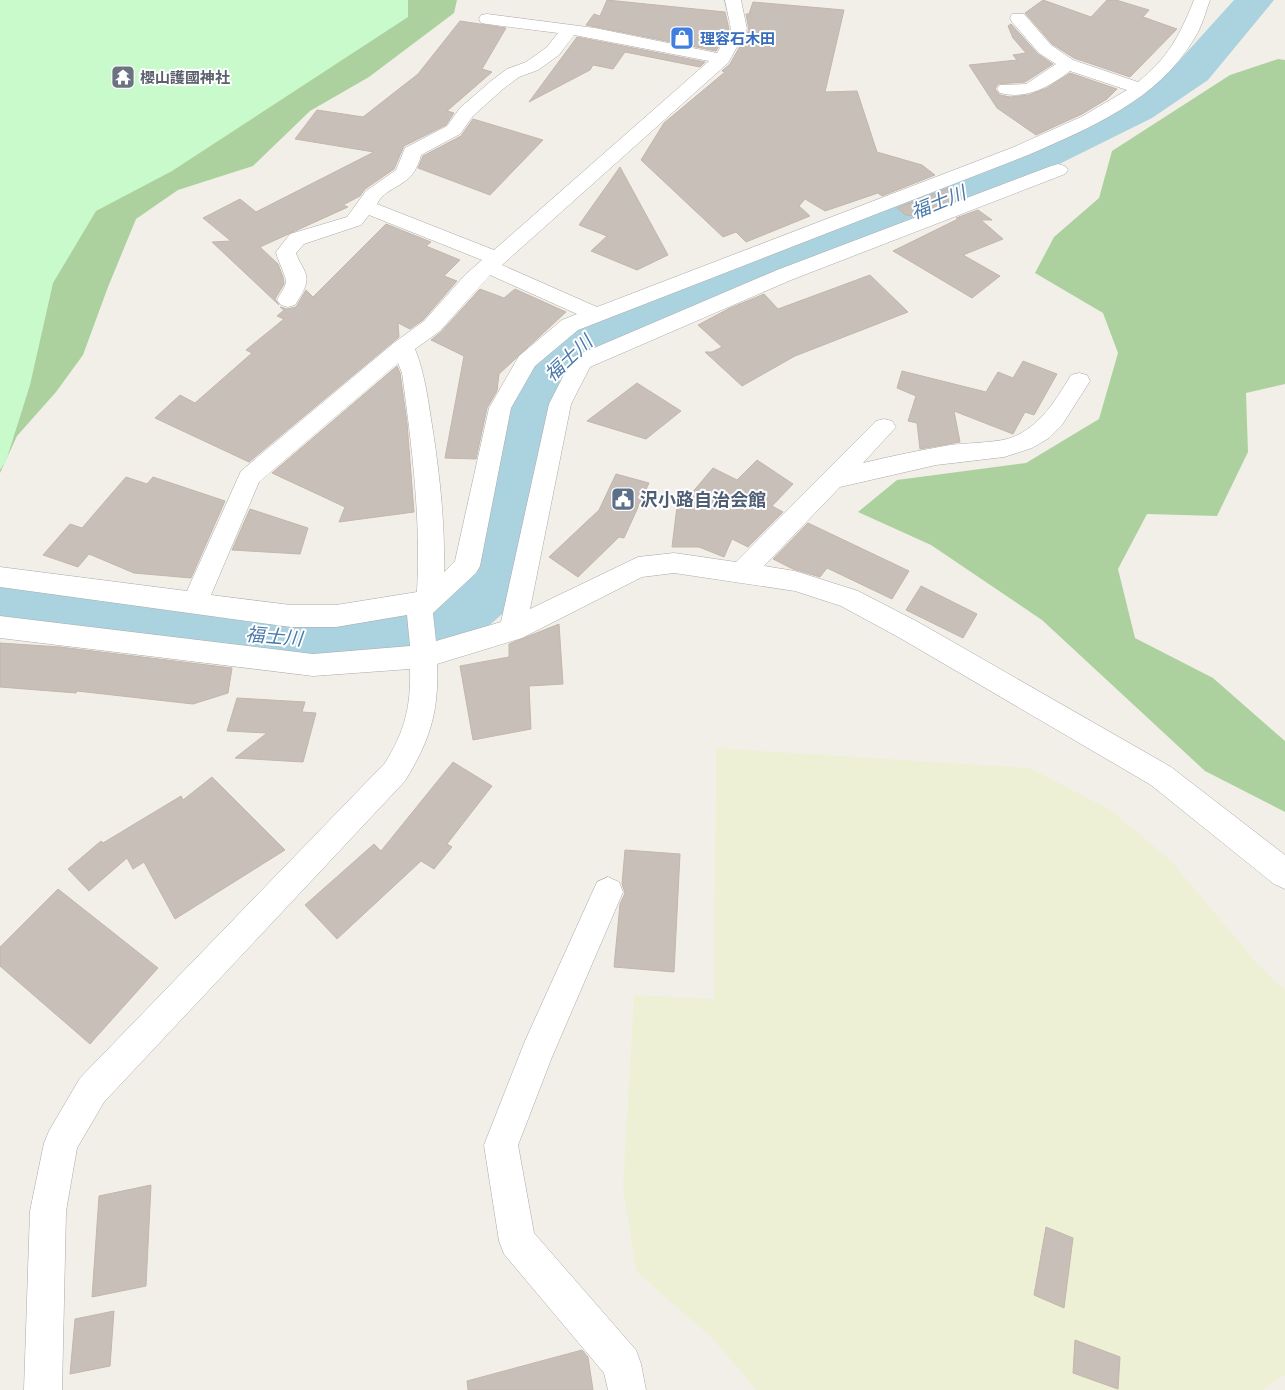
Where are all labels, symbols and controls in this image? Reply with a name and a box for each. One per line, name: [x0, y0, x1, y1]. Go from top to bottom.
shop icon: 理容石木田: [669, 25, 695, 51]
place label: 理容石木田: [700, 28, 775, 49]
temple icon: 櫻山護國神社: [110, 64, 136, 90]
place label: 櫻山護國神社: [140, 67, 230, 88]
water label: 福士川: [907, 179, 971, 225]
water label: 福士川: [538, 328, 599, 387]
public building icon: 沢小路自治会館: [610, 486, 636, 512]
place label: 沢小路自治会館: [640, 487, 766, 511]
water label: 福士川: [244, 621, 306, 652]

